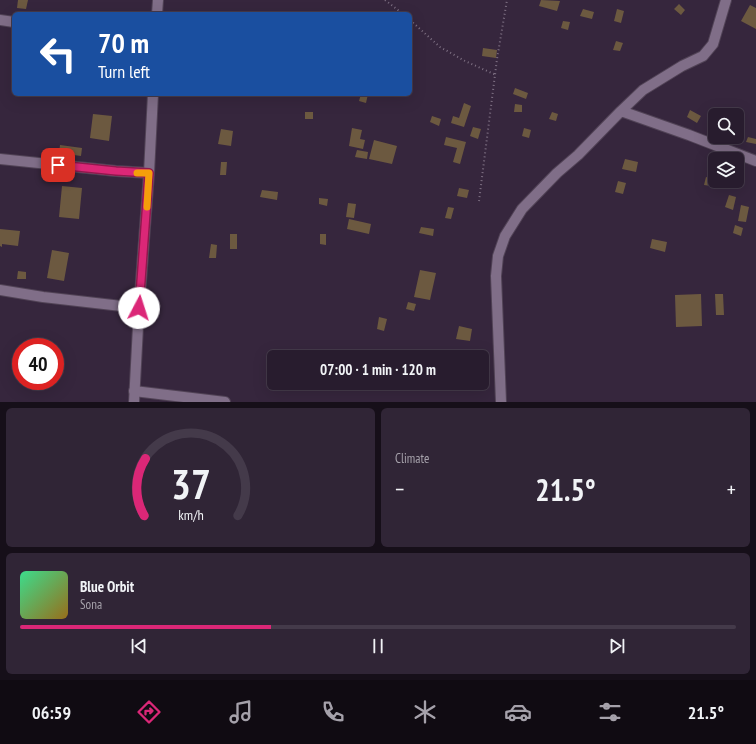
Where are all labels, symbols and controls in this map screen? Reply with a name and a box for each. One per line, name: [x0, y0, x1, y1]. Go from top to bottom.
text: 70 m: [98, 24, 149, 61]
icon: left: [32, 28, 84, 80]
text: Turn left: [98, 60, 150, 83]
map controls: [708, 108, 744, 188]
button: search: [708, 108, 744, 144]
pin: [41, 148, 75, 182]
button: layers: [708, 152, 744, 188]
icon: arrive: [47, 154, 69, 176]
position arrow: [118, 287, 160, 329]
speed limit sign: 40: [12, 338, 64, 390]
text: 07:00 · 1 min · 120 m: [320, 360, 436, 379]
text: Climate: [395, 450, 429, 467]
text: 37: [171, 456, 210, 509]
text: 21.5°: [535, 470, 596, 509]
text: −: [395, 475, 404, 503]
text: +: [727, 475, 736, 503]
text: km/h: [178, 504, 203, 523]
text: Blue Orbit: [80, 577, 134, 596]
text: Sona: [80, 596, 102, 613]
icon: previous: [128, 635, 150, 657]
icon: pause: [367, 635, 389, 657]
icon: next: [606, 635, 628, 657]
icon: directions: [135, 698, 163, 726]
icon: music: [227, 698, 255, 726]
icon: phone: [319, 698, 347, 726]
icon: climate: [411, 698, 439, 726]
icon: car: [504, 698, 532, 726]
icon: filters: [596, 698, 624, 726]
text: 06:59: [32, 701, 71, 724]
text: 21.5°: [688, 701, 724, 724]

